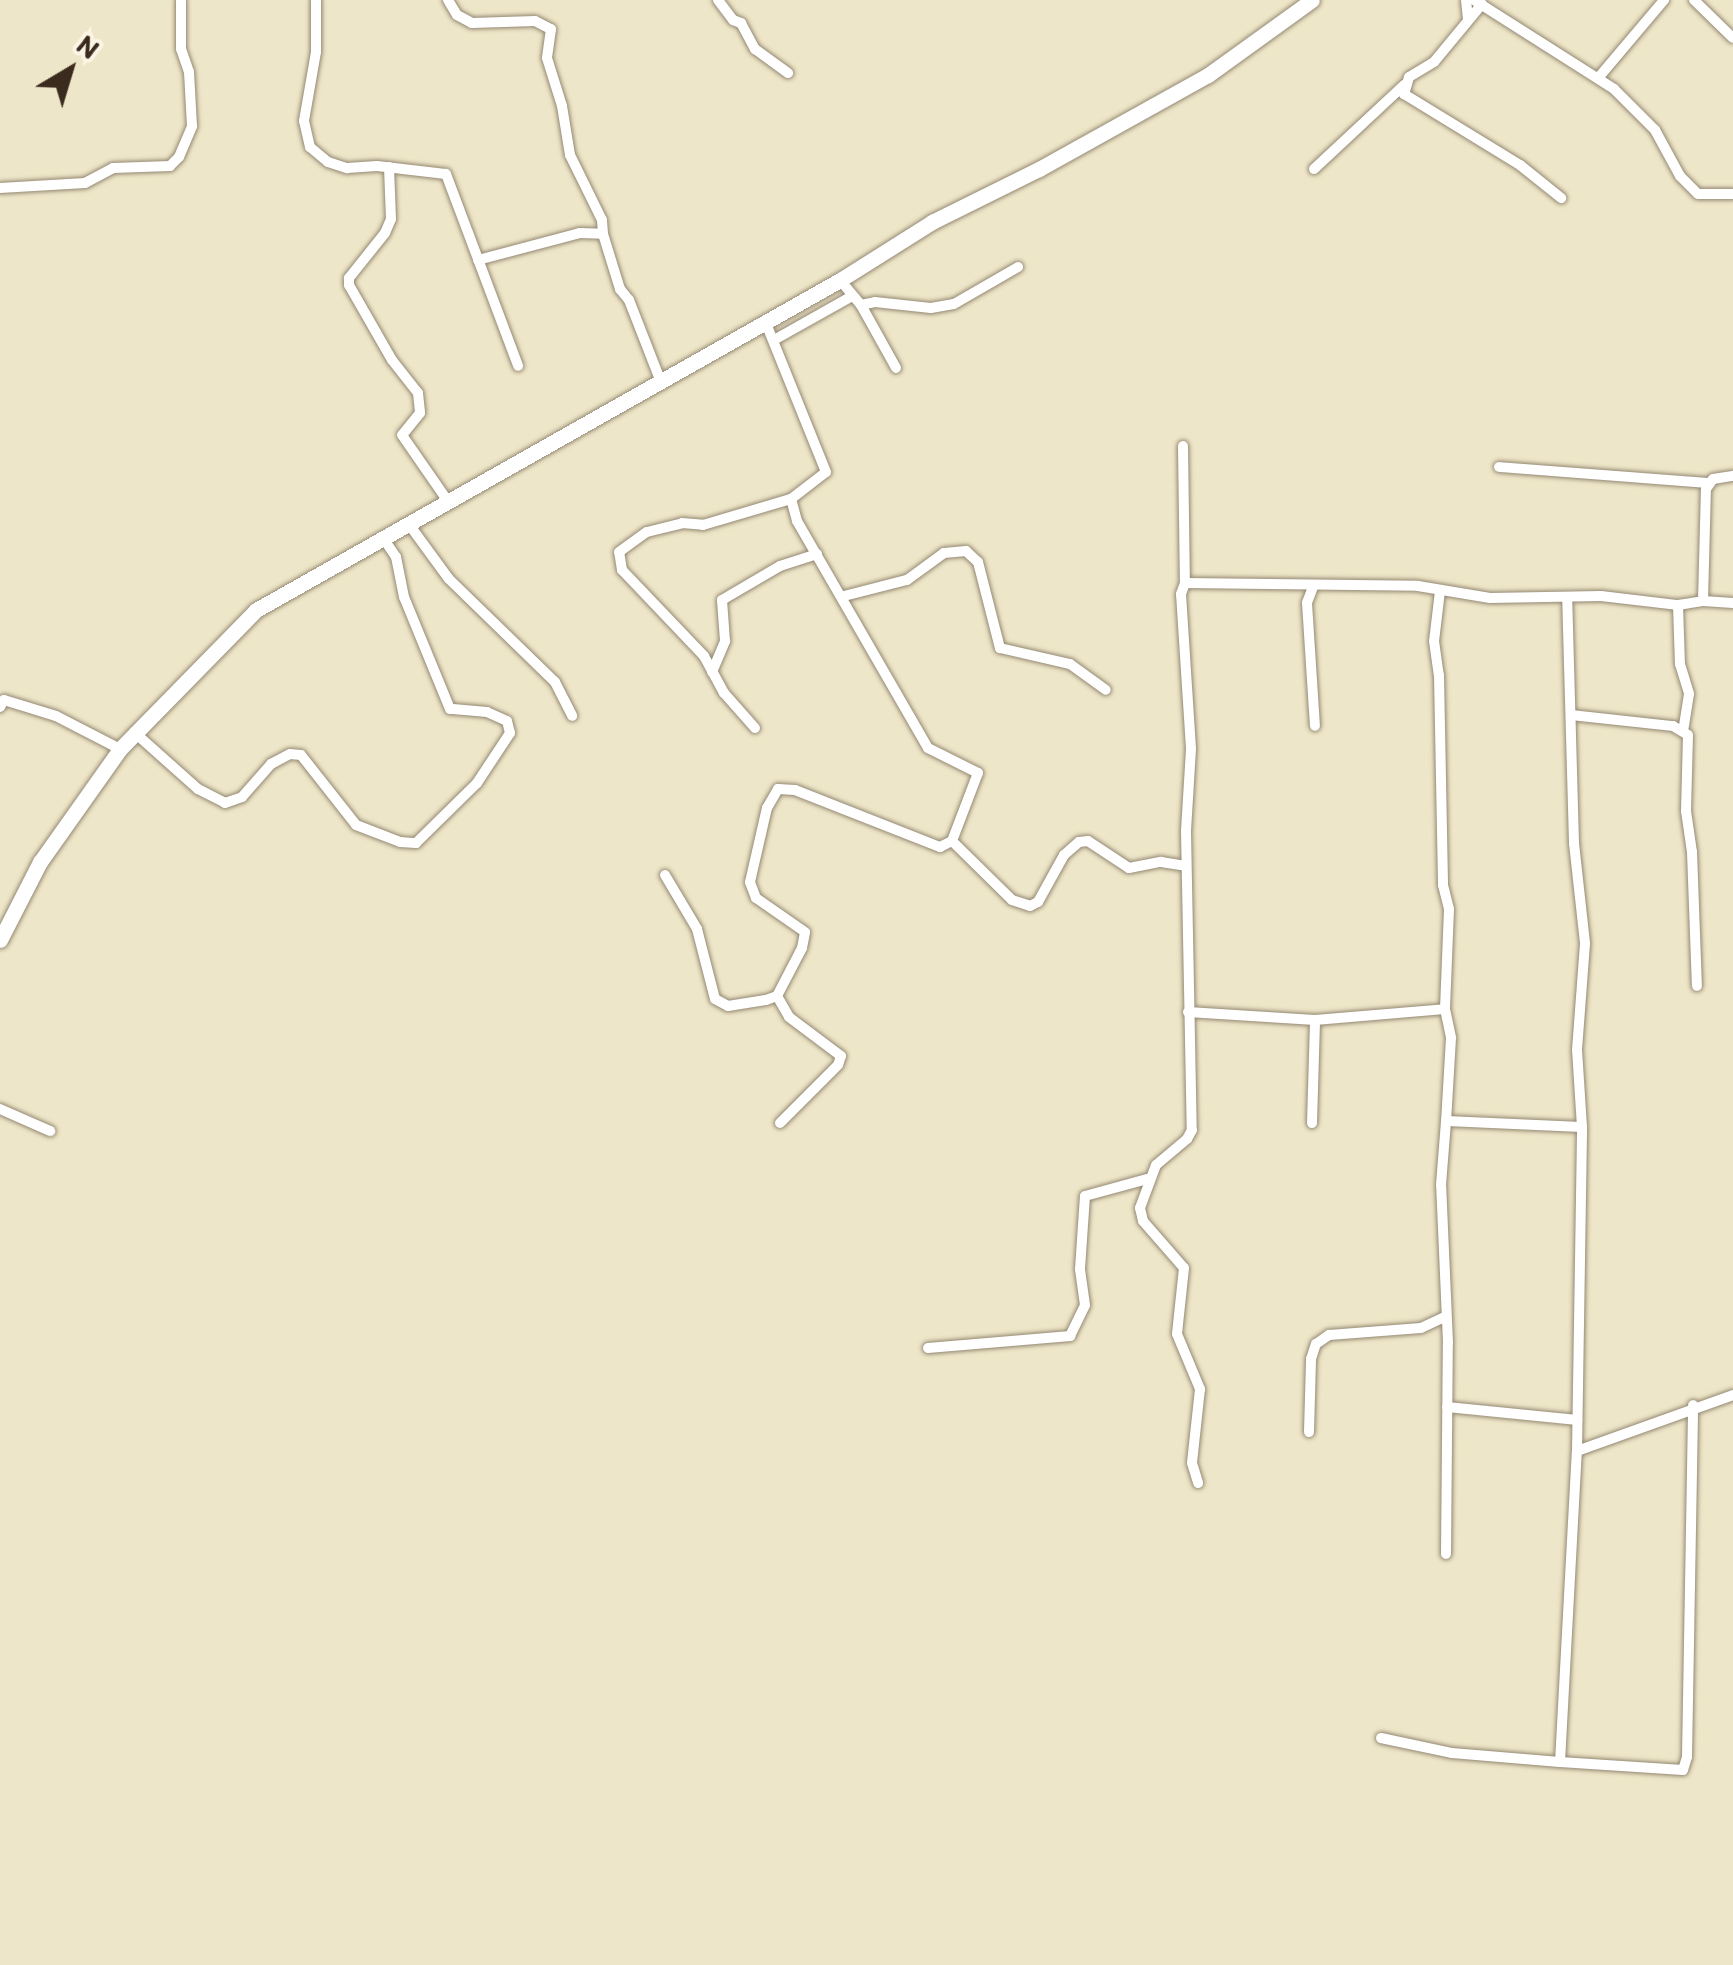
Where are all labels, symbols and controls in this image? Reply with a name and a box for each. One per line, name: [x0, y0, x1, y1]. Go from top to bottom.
north arrow: [20, 20, 120, 120]
text: N: [71, 27, 106, 66]

